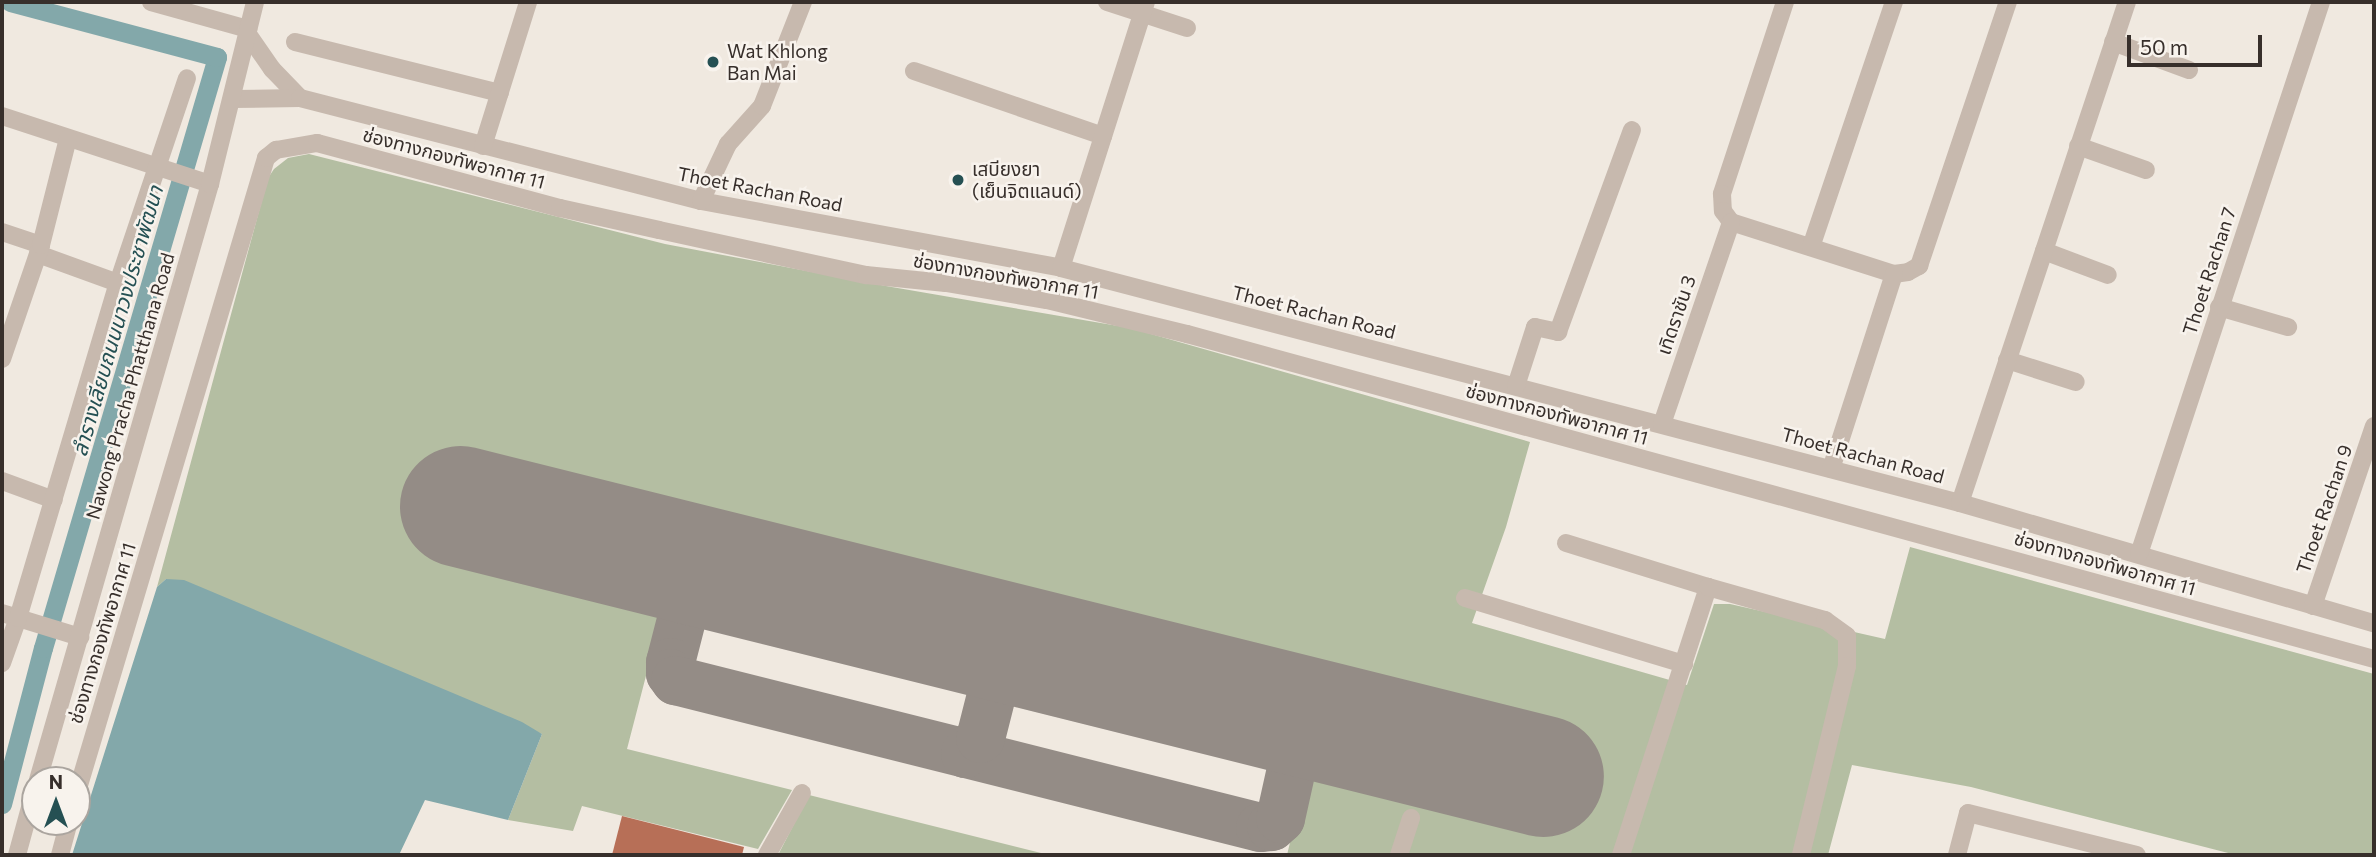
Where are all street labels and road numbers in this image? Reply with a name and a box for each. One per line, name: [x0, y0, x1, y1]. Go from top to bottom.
street label: ช่องทางกองทัพอากาศ 11: [360, 123, 548, 193]
street label: Thoet Rachan Road: [676, 162, 844, 216]
street label: Thoet Rachan 7: [2178, 204, 2240, 338]
street label: ช่องทางกองทัพอากาศ 11: [912, 248, 1100, 304]
street label: Nawong Pracha Phatthana Road: [81, 250, 179, 522]
street label: เทิดราชัน 3: [1652, 272, 1700, 358]
street label: Thoet Rachan Road: [1230, 281, 1398, 343]
street label: ช่องทางกองทัพอากาศ 11: [1463, 379, 1651, 449]
street label: Thoet Rachan Road: [1779, 422, 1947, 488]
street label: Thoet Rachan 9: [2291, 442, 2357, 576]
street label: ช่องทางกองทัพอากาศ 11: [2012, 526, 2198, 600]
street label: ช่องทางกองทัพอากาศ 11: [64, 540, 140, 726]

